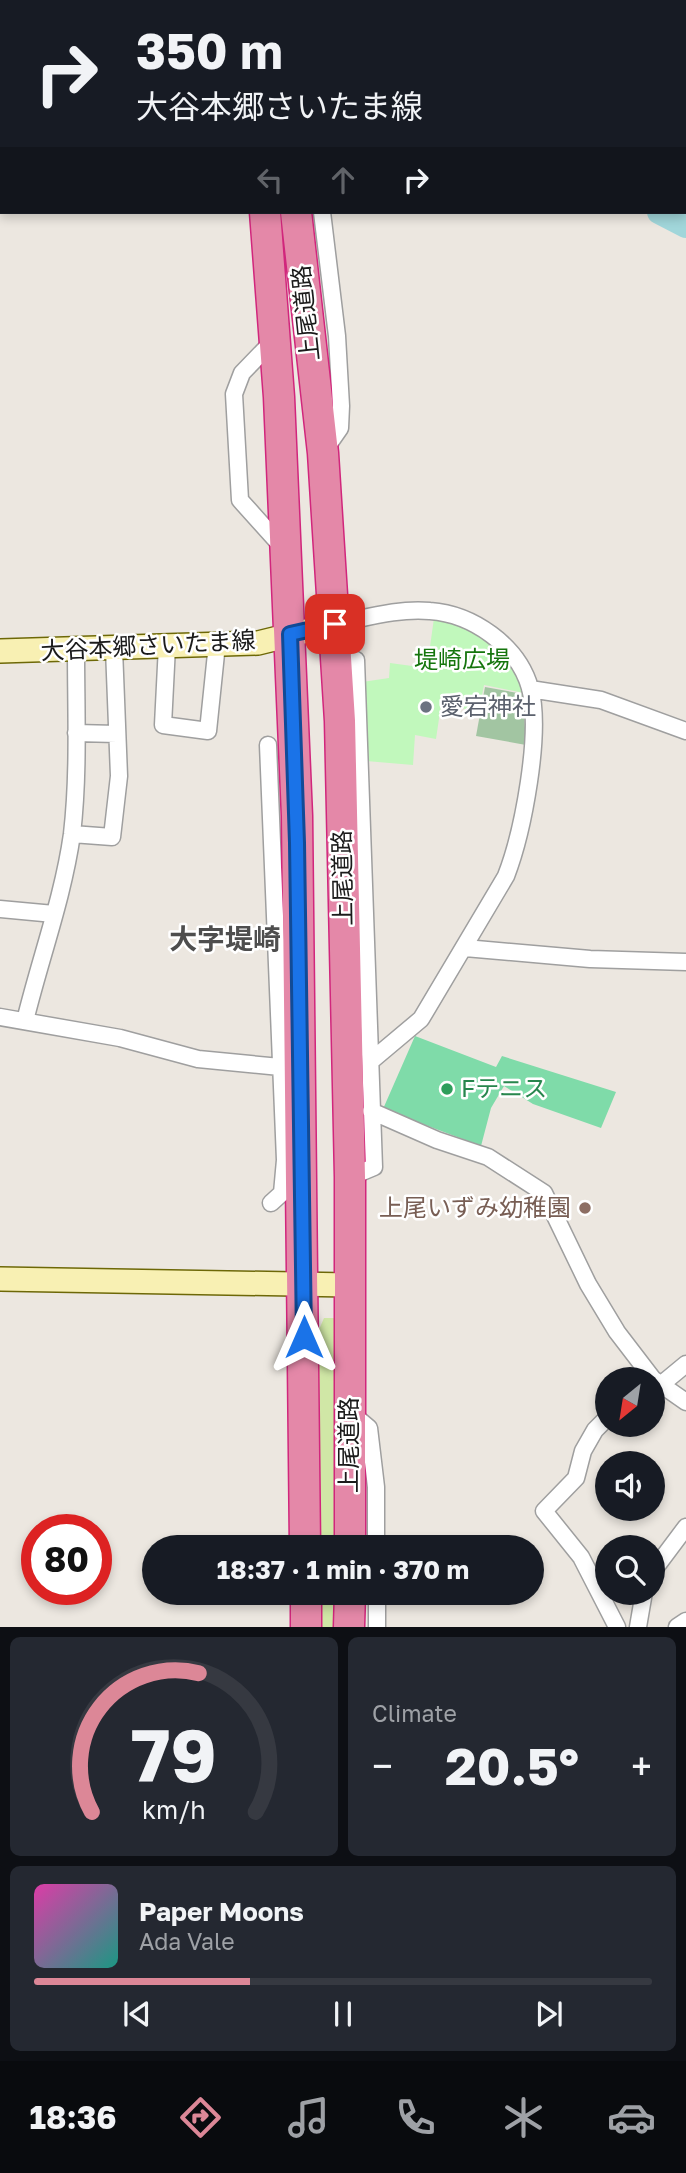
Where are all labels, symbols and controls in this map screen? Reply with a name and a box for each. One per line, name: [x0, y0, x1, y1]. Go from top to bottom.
text: 350 m: [136, 21, 283, 80]
icon: right: [21, 28, 112, 119]
text: 大谷本郷さいたま線: [136, 87, 423, 125]
icon: left: [251, 161, 289, 199]
icon: ahead: [324, 161, 362, 199]
icon: right: [397, 161, 435, 199]
street label: 上尾道路: [285, 264, 324, 362]
pin: [305, 594, 365, 654]
icon: arrive: [316, 605, 354, 643]
street label: 大谷本郷さいたま線: [40, 624, 256, 665]
park label: 堤崎広場: [414, 644, 510, 673]
place label: 愛宕神社: [440, 691, 536, 720]
marker: 愛宕神社: [418, 699, 434, 715]
street label: 上尾道路: [326, 830, 357, 926]
district label: 大字堤崎: [169, 922, 281, 955]
place label: Fテニス: [461, 1073, 547, 1102]
marker: Fテニス: [439, 1081, 455, 1097]
place label: 上尾いずみ幼稚園: [379, 1192, 571, 1221]
marker: 上尾いずみ幼稚園: [577, 1200, 593, 1216]
position arrow: [267, 1300, 341, 1374]
north arrow: [595, 1367, 665, 1437]
map controls: [595, 1367, 665, 1605]
street label: 上尾道路: [333, 1397, 362, 1493]
button: sound: [595, 1451, 665, 1521]
speed limit sign: 80: [21, 1514, 112, 1605]
button: search: [595, 1535, 665, 1605]
text: 18:37 · 1 min · 370 m: [217, 1554, 469, 1585]
text: Climate: [372, 1699, 457, 1727]
text: 79: [131, 1712, 217, 1799]
text: 20.5°: [445, 1734, 579, 1796]
text: −: [372, 1743, 393, 1788]
text: +: [631, 1743, 652, 1788]
text: km/h: [142, 1794, 206, 1825]
text: Paper Moons: [139, 1896, 304, 1927]
text: Ada Vale: [139, 1927, 235, 1955]
icon: previous: [118, 1995, 156, 2033]
icon: pause: [324, 1995, 362, 2033]
icon: next: [530, 1995, 568, 2033]
icon: directions: [176, 2093, 225, 2142]
icon: music: [284, 2093, 333, 2142]
icon: phone: [391, 2093, 440, 2142]
icon: climate: [499, 2093, 548, 2142]
icon: car: [607, 2093, 656, 2142]
text: 18:36: [29, 2098, 117, 2136]

